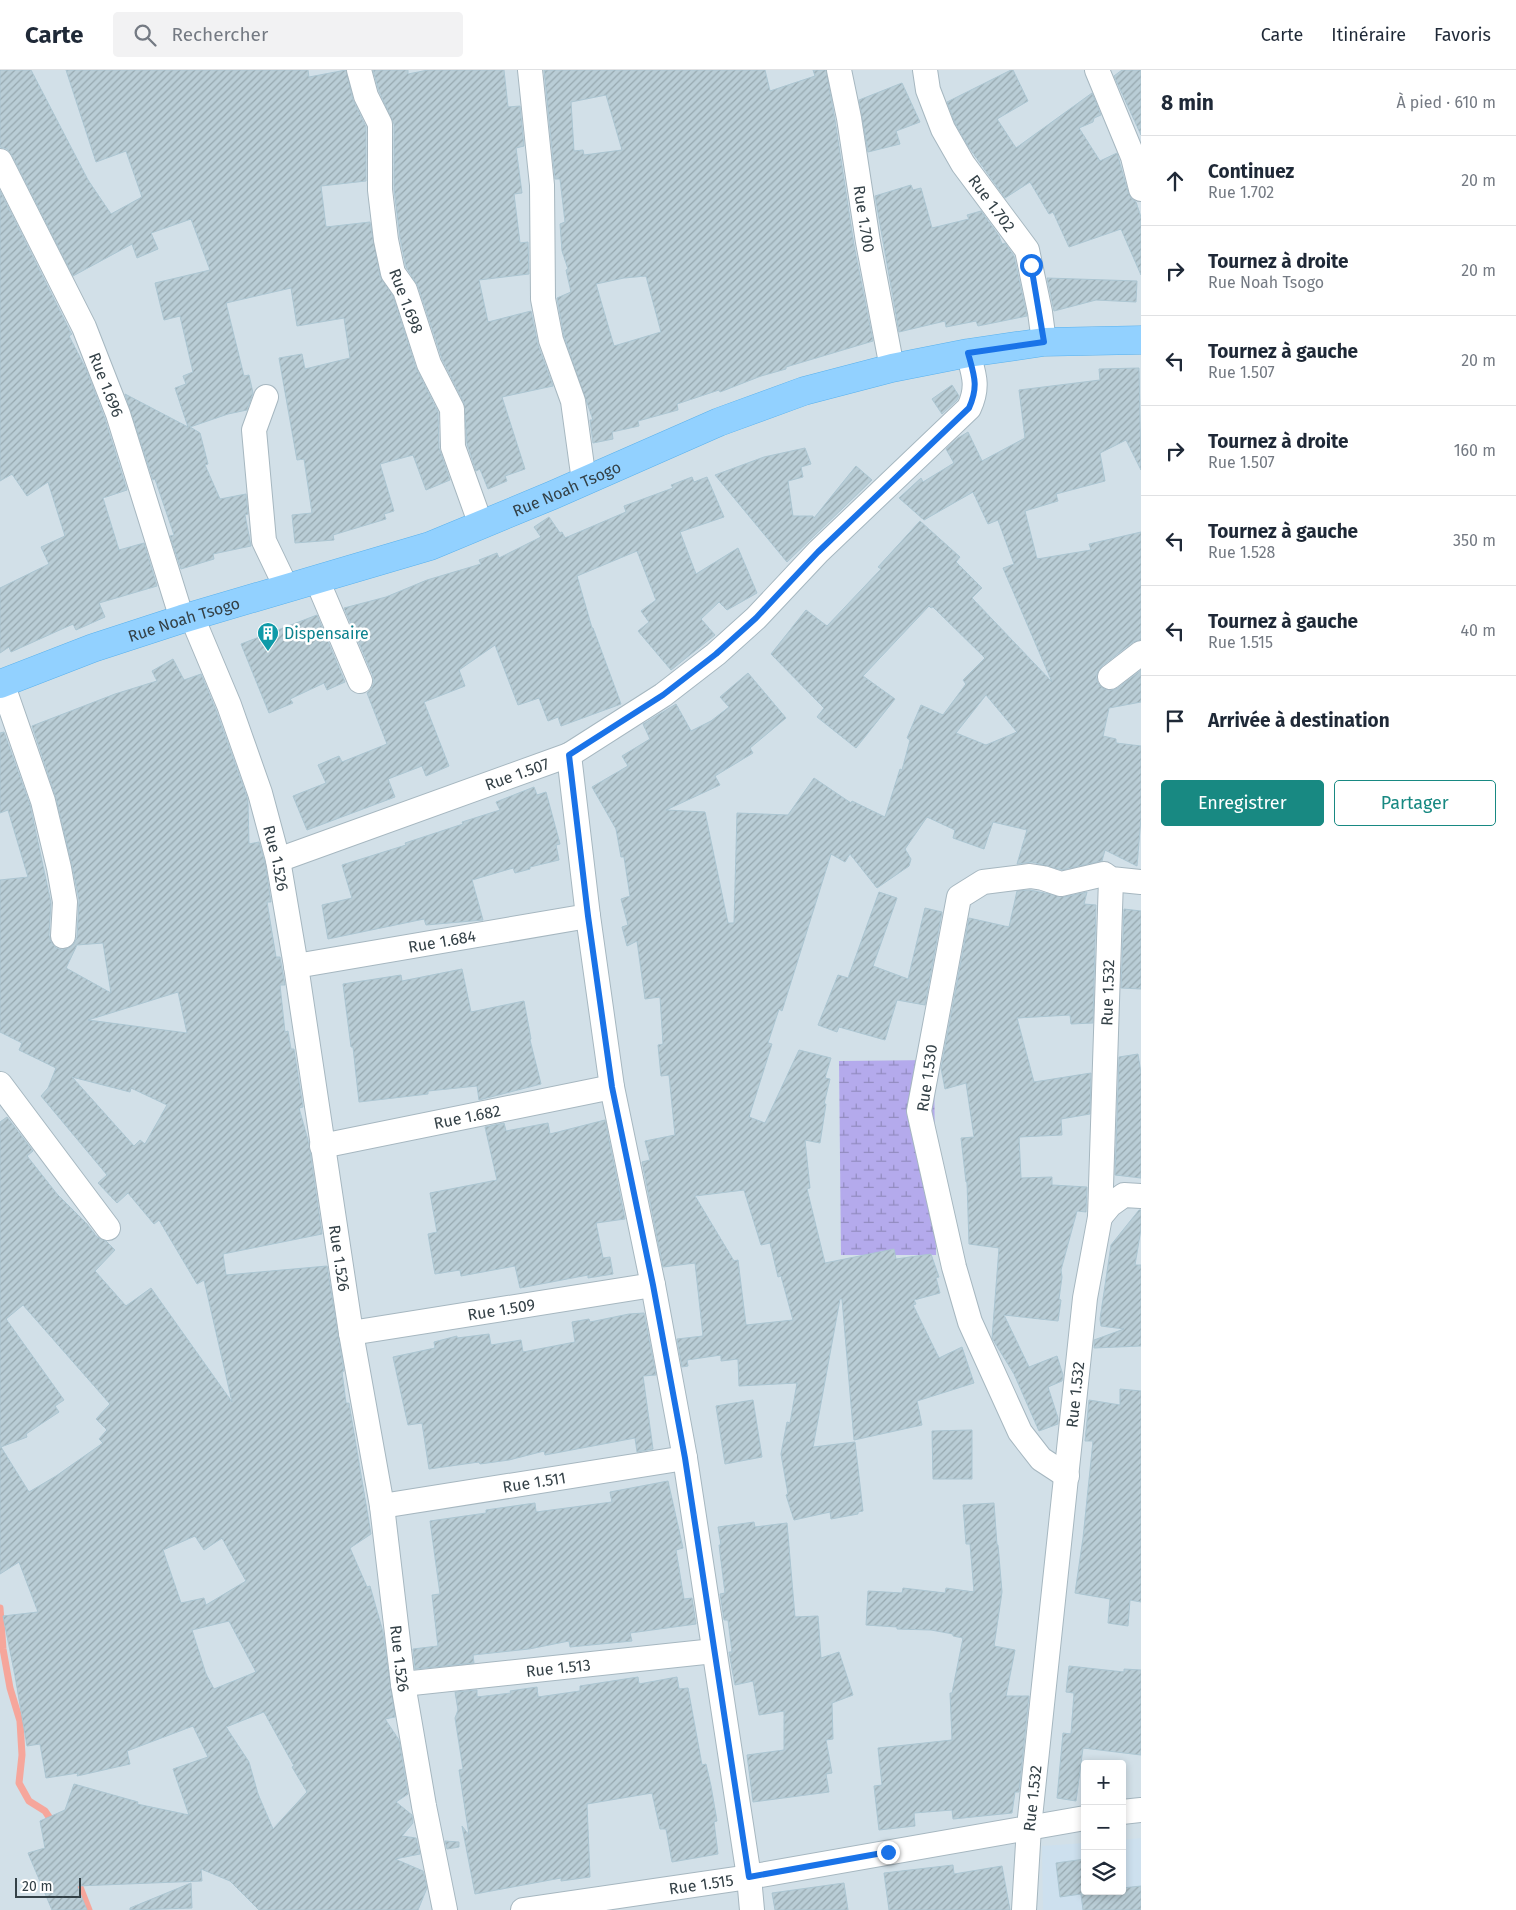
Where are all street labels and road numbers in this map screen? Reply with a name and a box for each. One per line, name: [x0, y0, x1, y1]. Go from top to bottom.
street label: Rue 1.702: [965, 171, 1020, 235]
street label: Rue 1.700: [850, 184, 879, 254]
street label: Rue 1.698: [385, 266, 427, 336]
street label: Rue 1.696: [85, 350, 128, 420]
street label: Rue Noah Tsogo: [510, 457, 624, 520]
street label: Rue Noah Tsogo: [125, 593, 242, 646]
street label: Rue 1.507: [482, 754, 552, 794]
street label: Rue 1.526: [260, 823, 293, 893]
street label: Rue 1.684: [407, 926, 478, 956]
street label: Rue 1.532: [1097, 959, 1118, 1026]
street label: Rue 1.530: [913, 1043, 941, 1113]
street label: Rue 1.682: [432, 1100, 502, 1133]
street label: Rue 1.526: [325, 1223, 354, 1293]
street label: Rue 1.509: [466, 1294, 536, 1324]
street label: Rue 1.532: [1062, 1360, 1088, 1429]
street label: Rue 1.511: [501, 1468, 567, 1496]
street label: Rue 1.526: [387, 1624, 414, 1693]
street label: Rue 1.513: [525, 1655, 591, 1680]
street label: Rue 1.532: [1019, 1764, 1045, 1832]
street label: Rue 1.515: [668, 1870, 735, 1898]

